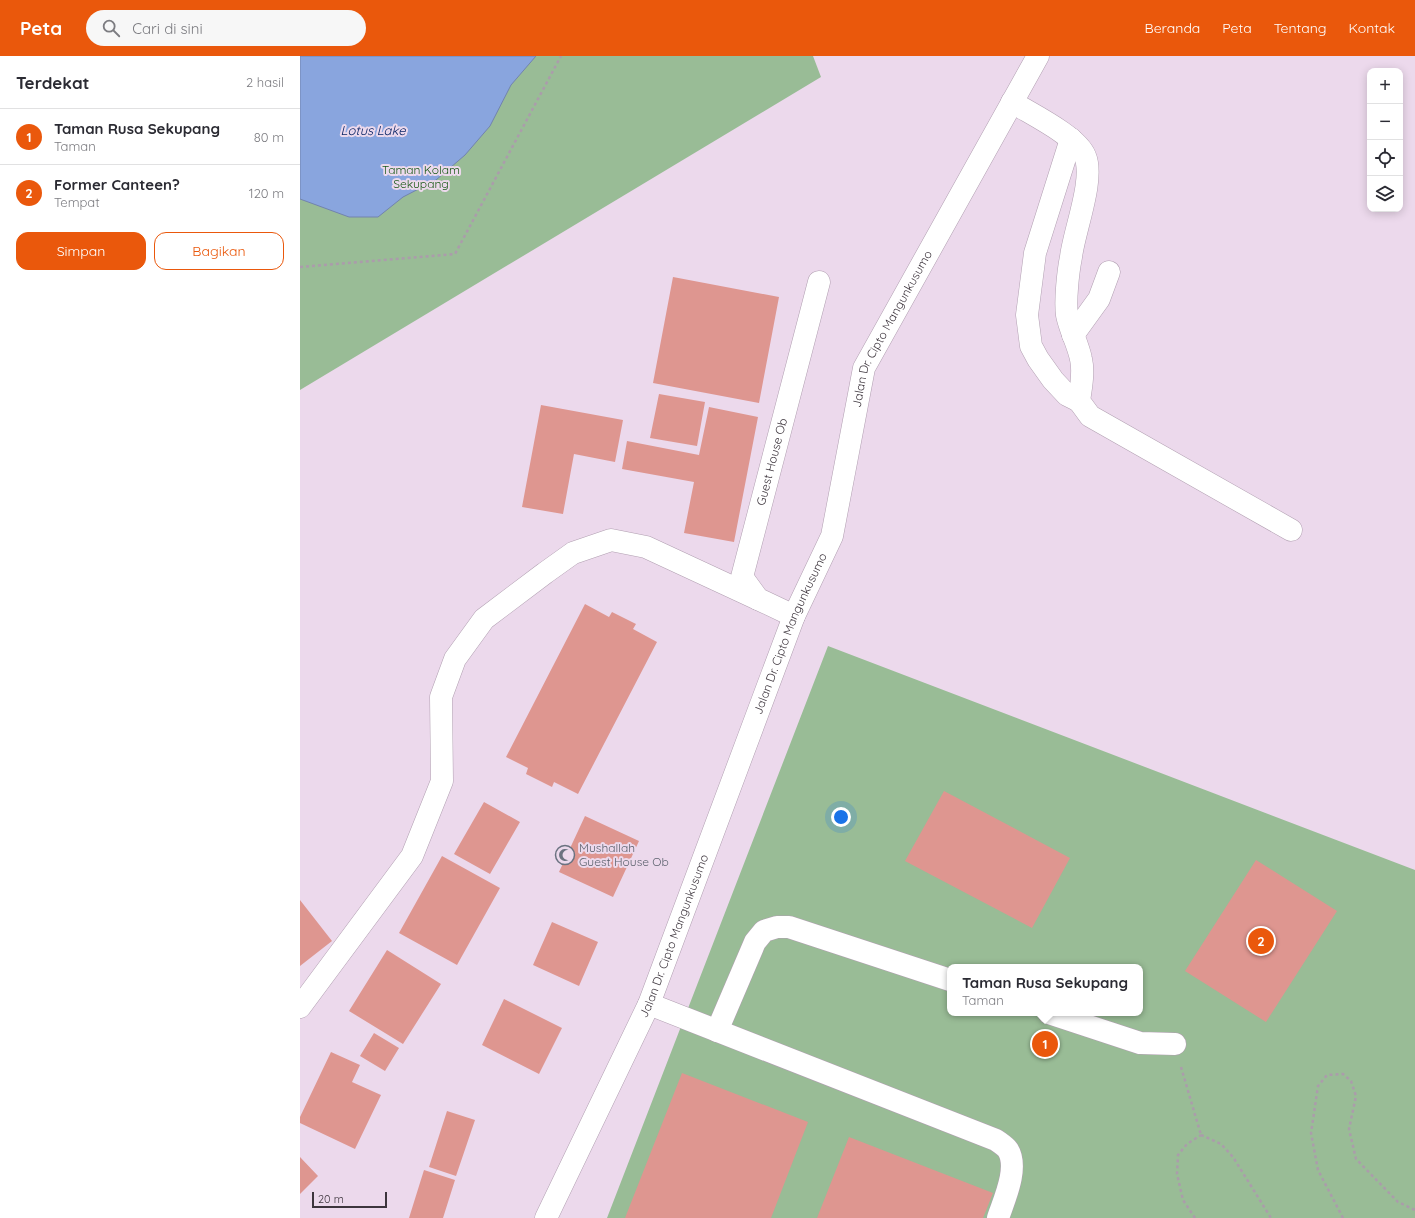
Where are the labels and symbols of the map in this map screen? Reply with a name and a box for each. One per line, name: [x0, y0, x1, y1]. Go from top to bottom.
water label: Lotus Lake: [340, 122, 406, 138]
park label: Taman Kolam Sekupang: [382, 162, 460, 191]
street label: Jalan Dr. Cipto Mangunkusumo: [849, 248, 935, 409]
street label: Guest House Ob: [753, 416, 790, 507]
street label: Jalan Dr. Cipto Mangunkusumo: [750, 550, 830, 716]
your location: [831, 807, 851, 827]
place label: Mushallah Guest House Ob: [579, 840, 669, 869]
mosque icon: Mushallah Guest House Ob: [554, 844, 576, 866]
street label: Jalan Dr. Cipto Mangunkusumo: [636, 852, 711, 1020]
pin: 2: [1248, 926, 1274, 956]
pin: 1: [1032, 1029, 1058, 1059]
scale bar: [312, 1190, 387, 1209]

